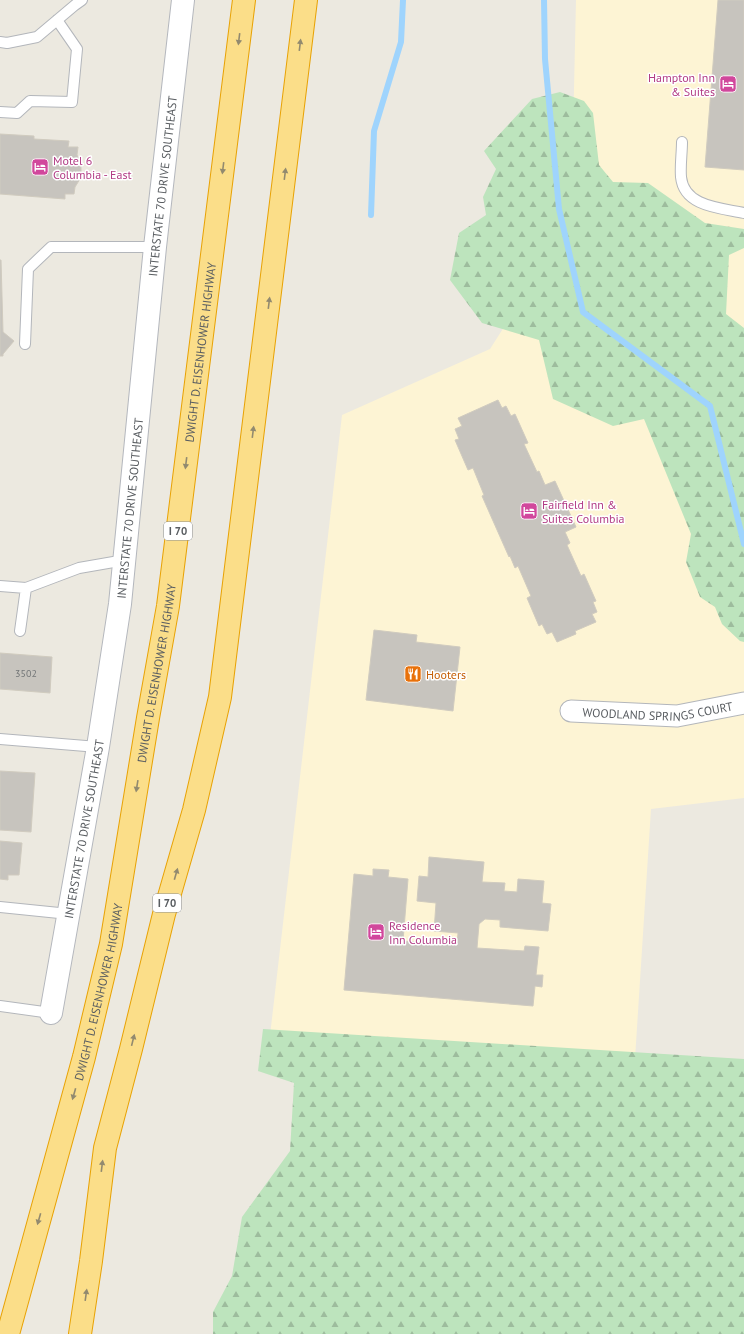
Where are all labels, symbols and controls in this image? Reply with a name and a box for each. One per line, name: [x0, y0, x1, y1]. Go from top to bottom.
one-way arrow: [236, 33, 242, 45]
one-way arrow: [297, 39, 303, 51]
place label: Hampton Inn & Suites: [648, 70, 715, 99]
hotel icon: Hampton Inn & Suites: [718, 74, 738, 94]
street label: INTERSTATE 70 DRIVE SOUTHEAST: [145, 95, 180, 277]
place label: Motel 6 Columbia - East: [53, 153, 132, 182]
hotel icon: Motel 6 Columbia - East: [30, 157, 50, 177]
one-way arrow: [220, 162, 226, 174]
one-way arrow: [282, 168, 288, 180]
street label: DWIGHT D. EISENHOWER HIGHWAY: [181, 261, 219, 443]
one-way arrow: [266, 297, 272, 309]
street label: INTERSTATE 70 DRIVE SOUTHEAST: [113, 417, 146, 599]
one-way arrow: [250, 426, 256, 438]
one-way arrow: [183, 457, 189, 469]
place label: Fairfield Inn & Suites Columbia: [542, 497, 625, 526]
hotel icon: Fairfield Inn & Suites Columbia: [519, 501, 539, 521]
road number: I 70: [164, 522, 192, 540]
street label: DWIGHT D. EISENHOWER HIGHWAY: [133, 582, 178, 764]
restaurant icon: Hooters: [403, 664, 423, 684]
house number: 3502: [15, 667, 37, 680]
place label: Hooters: [426, 667, 466, 682]
street label: WOODLAND SPRINGS COURT: [582, 698, 734, 724]
street label: INTERSTATE 70 DRIVE SOUTHEAST: [60, 738, 107, 920]
one-way arrow: [134, 780, 140, 792]
one-way arrow: [173, 867, 179, 880]
road number: I 70: [153, 894, 181, 912]
street label: DWIGHT D. EISENHOWER HIGHWAY: [70, 902, 125, 1082]
place label: Residence Inn Columbia: [389, 918, 457, 947]
hotel icon: Residence Inn Columbia: [366, 922, 386, 942]
one-way arrow: [130, 1034, 136, 1046]
one-way arrow: [71, 1088, 77, 1100]
one-way arrow: [99, 1160, 106, 1173]
one-way arrow: [36, 1214, 42, 1226]
one-way arrow: [83, 1289, 89, 1301]

